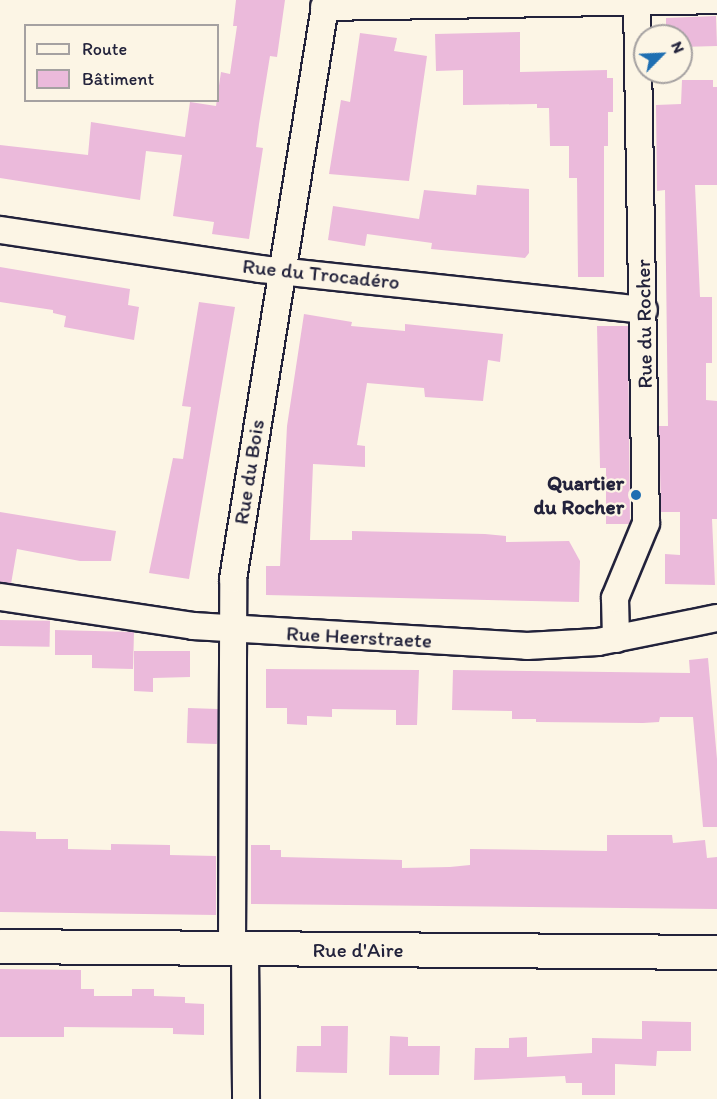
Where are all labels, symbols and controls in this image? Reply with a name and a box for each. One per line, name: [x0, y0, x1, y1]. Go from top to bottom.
legend: [24, 24, 219, 102]
north arrow: [633, 24, 693, 84]
text: Route: [82, 38, 127, 60]
text: N: [667, 38, 689, 56]
text: Bâtiment: [82, 68, 154, 90]
street label: Rue du Trocadéro: [242, 253, 400, 295]
street label: Rue du Rocher: [630, 259, 658, 389]
street label: Rue du Bois: [228, 418, 270, 526]
place label: Quartier du Rocher: [534, 470, 624, 520]
marker: Quartier du Rocher: [629, 488, 643, 502]
street label: Rue Heerstraete: [285, 621, 433, 653]
street label: Rue d'Aire: [312, 937, 404, 963]

